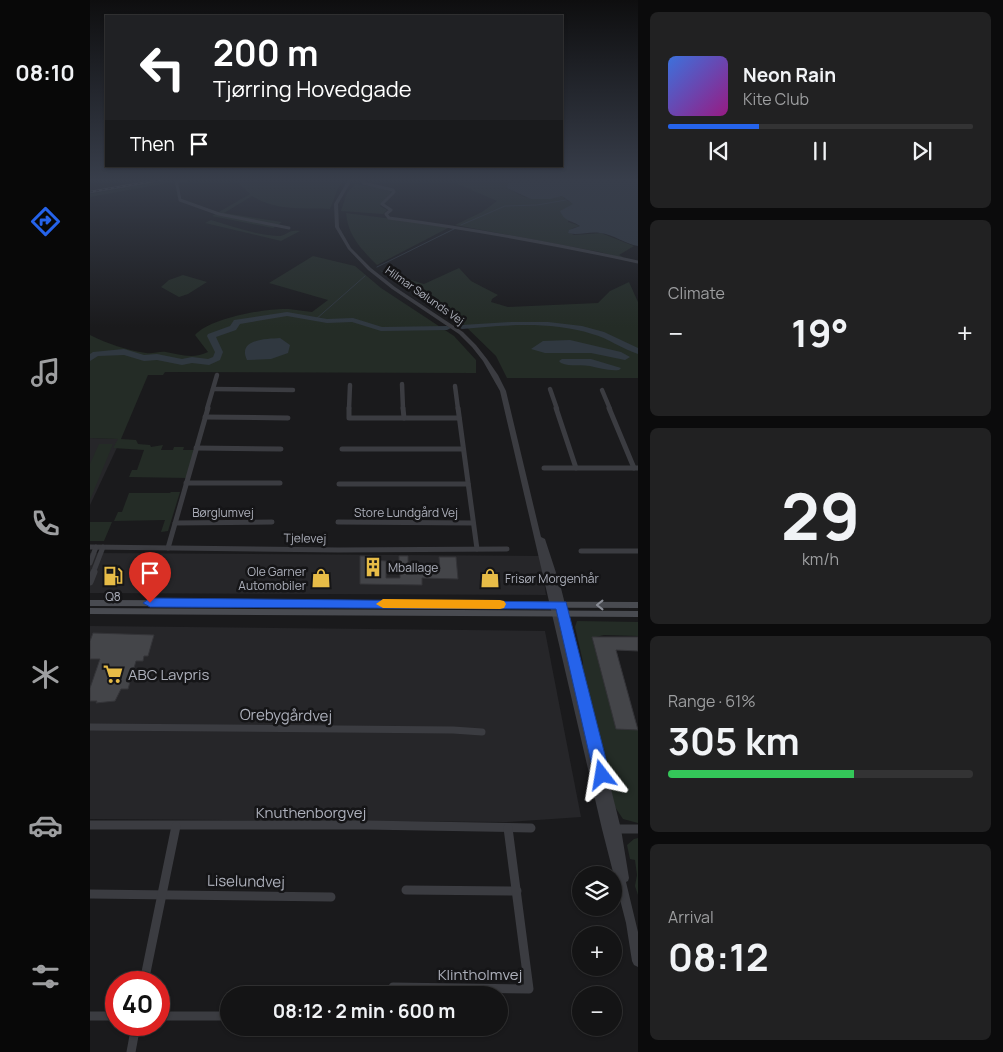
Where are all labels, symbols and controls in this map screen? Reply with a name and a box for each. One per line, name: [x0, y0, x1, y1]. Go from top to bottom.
text: 200 m: [213, 29, 318, 77]
icon: left: [130, 35, 195, 100]
text: 08:10: [15, 58, 75, 88]
text: Neon Rain: [743, 62, 836, 88]
text: Tjørring Hovedgade: [213, 74, 412, 104]
text: Kite Club: [743, 88, 809, 110]
icon: arrive: [185, 130, 213, 158]
text: Then: [130, 131, 175, 157]
icon: previous: [705, 137, 733, 165]
icon: pause: [806, 137, 834, 165]
icon: next: [908, 137, 936, 165]
icon: directions: [28, 204, 63, 239]
street label: Hilmar Sølunds Vej: [383, 262, 467, 328]
text: Climate: [668, 282, 725, 304]
text: 19°: [791, 306, 849, 358]
text: −: [668, 314, 683, 352]
text: +: [957, 314, 973, 352]
icon: music: [28, 355, 63, 390]
text: 29: [781, 471, 860, 560]
street label: Børglumvej: [192, 504, 254, 521]
street label: Store Lundgård Vej: [354, 504, 458, 521]
icon: phone: [28, 506, 63, 541]
street label: Tjelevej: [284, 529, 326, 547]
text: km/h: [802, 548, 839, 570]
pin: [129, 552, 171, 603]
building icon: Mballage: [362, 556, 384, 578]
icon: arrive: [136, 559, 164, 587]
place label: Mballage: [388, 559, 438, 576]
place label: Ole Garner Automobiler: [238, 563, 307, 594]
fuel station icon: Q8: [102, 565, 124, 587]
shop icon: Ole Garner Automobiler: [310, 567, 332, 589]
shop icon: Frisør Morgenhår: [479, 567, 501, 589]
place label: Frisør Morgenhår: [505, 570, 599, 587]
place label: Q8: [105, 588, 121, 605]
one-way arrow: [595, 600, 603, 610]
icon: climate: [28, 657, 63, 692]
supermarket icon: ABC Lavpris: [102, 663, 124, 685]
place label: ABC Lavpris: [128, 664, 210, 685]
text: Range · 61%: [668, 690, 756, 712]
street label: Orebygårdvej: [240, 704, 332, 726]
text: 305 km: [668, 714, 800, 766]
position arrow: [575, 748, 627, 800]
street label: Knuthenborgvej: [256, 802, 366, 823]
icon: car: [28, 808, 63, 843]
map controls: [572, 866, 622, 1036]
button: layers: [572, 866, 622, 916]
street label: Liselundvej: [207, 870, 285, 892]
text: Arrival: [668, 906, 714, 928]
button: +: [572, 926, 622, 976]
text: 08:12: [668, 930, 769, 982]
icon: filters: [28, 959, 63, 994]
street label: Klintholmvej: [438, 964, 522, 985]
speed limit sign: 40: [105, 971, 170, 1036]
button: −: [572, 986, 622, 1036]
text: 08:12 · 2 min · 600 m: [273, 998, 455, 1024]

